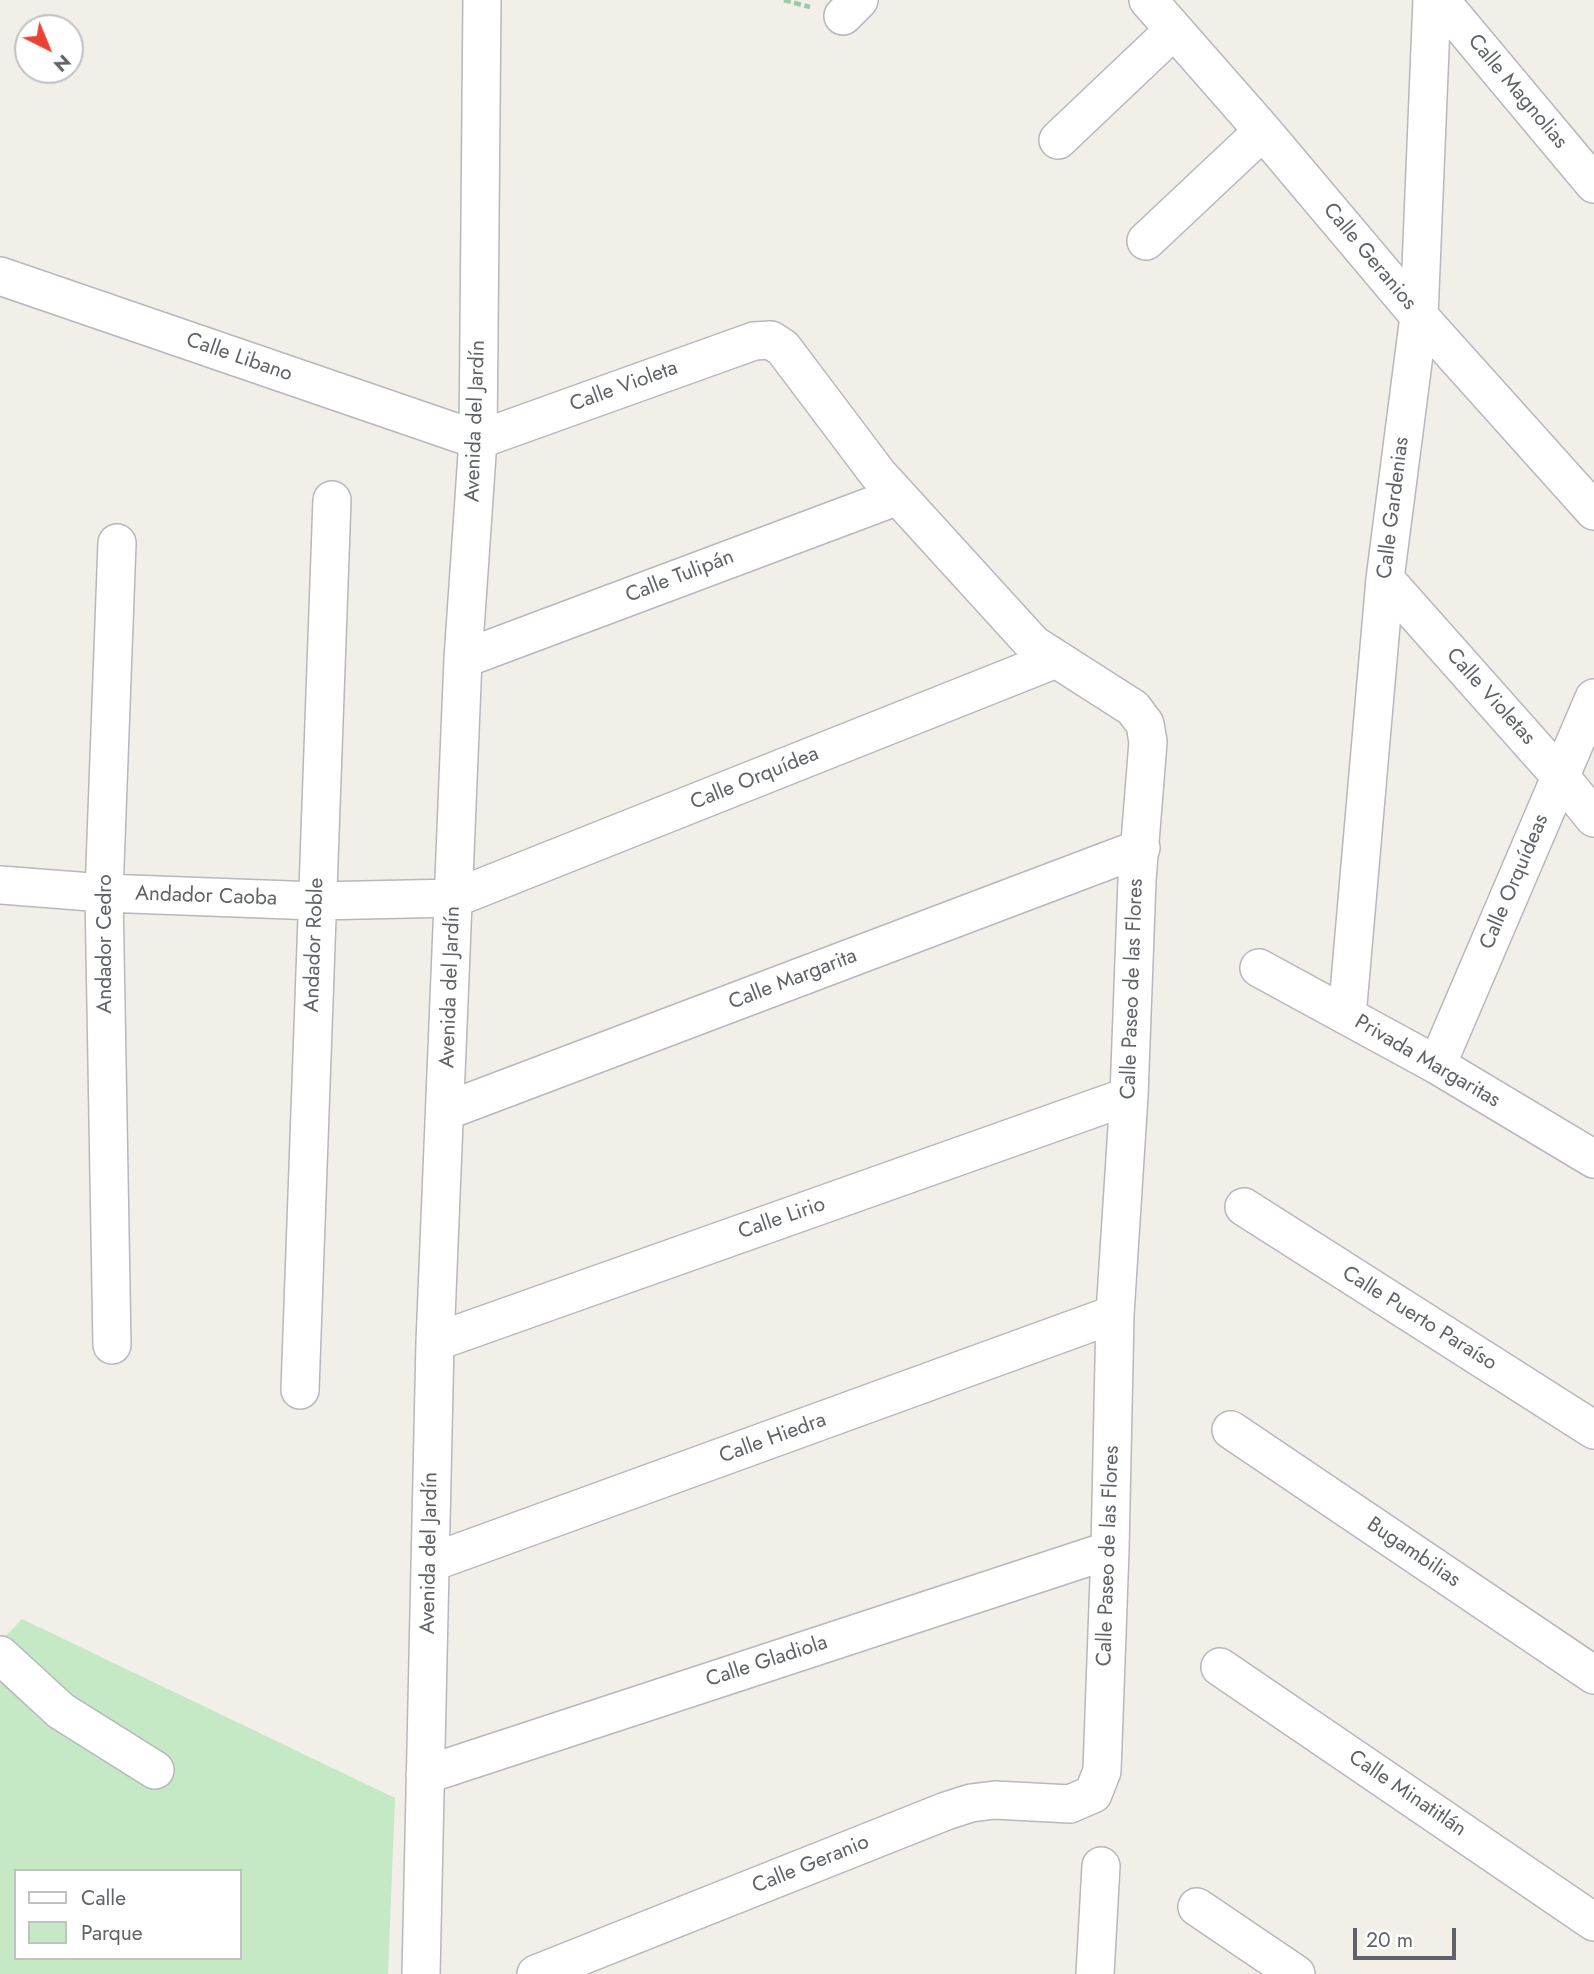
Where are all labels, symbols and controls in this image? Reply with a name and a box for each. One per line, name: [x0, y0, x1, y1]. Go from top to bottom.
north arrow: [14, 14, 84, 84]
street label: Calle Magnolias: [1462, 30, 1572, 154]
text: N: [48, 48, 77, 78]
street label: Calle Geranios: [1317, 198, 1421, 316]
street label: Calle Libano: [183, 328, 295, 388]
street label: Avenida del Jardín: [461, 340, 491, 502]
street label: Calle Violeta: [567, 356, 681, 418]
street label: Calle Gardenias: [1373, 436, 1415, 580]
street label: Calle Tulipán: [622, 545, 738, 609]
street label: Calle Violetas: [1440, 643, 1540, 751]
street label: Calle Orquídea: [687, 742, 823, 816]
street label: Calle Orquídeas: [1475, 811, 1555, 953]
street label: Andador Cedro: [93, 874, 119, 1014]
street label: Andador Roble: [300, 877, 330, 1013]
street label: Calle Paseo de las Flores: [1117, 878, 1149, 1100]
street label: Andador Caoba: [135, 882, 277, 912]
street label: Avenida del Jardín: [436, 906, 466, 1068]
street label: Calle Margarita: [725, 944, 861, 1016]
street label: Privada Margaritas: [1350, 1010, 1504, 1114]
street label: Calle Lirio: [735, 1192, 829, 1246]
street label: Calle Puerto Paraíso: [1337, 1261, 1501, 1377]
street label: Calle Hiedra: [716, 1408, 830, 1470]
street label: Calle Paseo de las Flores: [1093, 1445, 1125, 1667]
street label: Avenida del Jardín: [416, 1472, 444, 1634]
street label: Bugambilias: [1361, 1513, 1465, 1593]
street label: Calle Gladiola: [703, 1631, 831, 1693]
street label: Calle Minatitlán: [1343, 1745, 1471, 1843]
street label: Calle Geranio: [749, 1830, 873, 1900]
legend: [14, 1869, 242, 1960]
text: Calle: [81, 1883, 126, 1913]
scale bar: [1356, 1914, 1459, 1958]
text: Parque: [81, 1918, 143, 1948]
text: 20 m: [1366, 1925, 1413, 1955]

